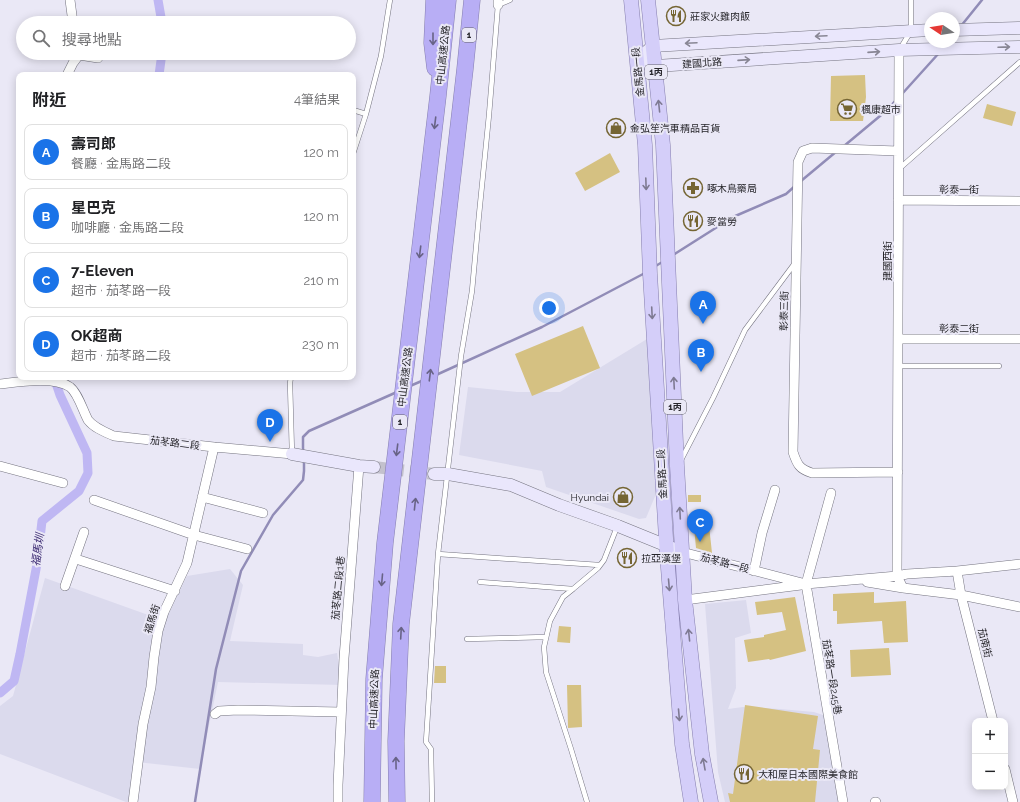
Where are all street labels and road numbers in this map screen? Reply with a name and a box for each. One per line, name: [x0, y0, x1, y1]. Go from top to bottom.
street label: 中山高速公路: [434, 25, 452, 85]
road number: 1: [462, 28, 476, 42]
street label: 金馬路一段: [630, 47, 646, 97]
street label: 建國北路: [682, 56, 722, 70]
road number: 1丙: [645, 65, 667, 79]
street label: 彰泰一街: [939, 184, 979, 195]
street label: 建國西街: [882, 241, 893, 281]
street label: 彰泰三街: [778, 291, 790, 331]
street label: 彰泰二街: [939, 323, 979, 334]
street label: 中山高速公路: [396, 347, 414, 407]
road number: 1丙: [664, 400, 686, 414]
road number: 1: [393, 415, 407, 429]
street label: 茄苳路二段: [150, 434, 200, 452]
street label: 金馬路二段: [655, 449, 669, 499]
street label: 茄苳路一段: [699, 551, 751, 575]
street label: 茄苳路二段1巷: [330, 556, 346, 620]
street label: 福馬街: [142, 603, 162, 635]
street label: 茄南街: [976, 627, 994, 659]
street label: 茄苳路一段245巷: [821, 639, 843, 715]
street label: 中山高速公路: [367, 669, 381, 729]

